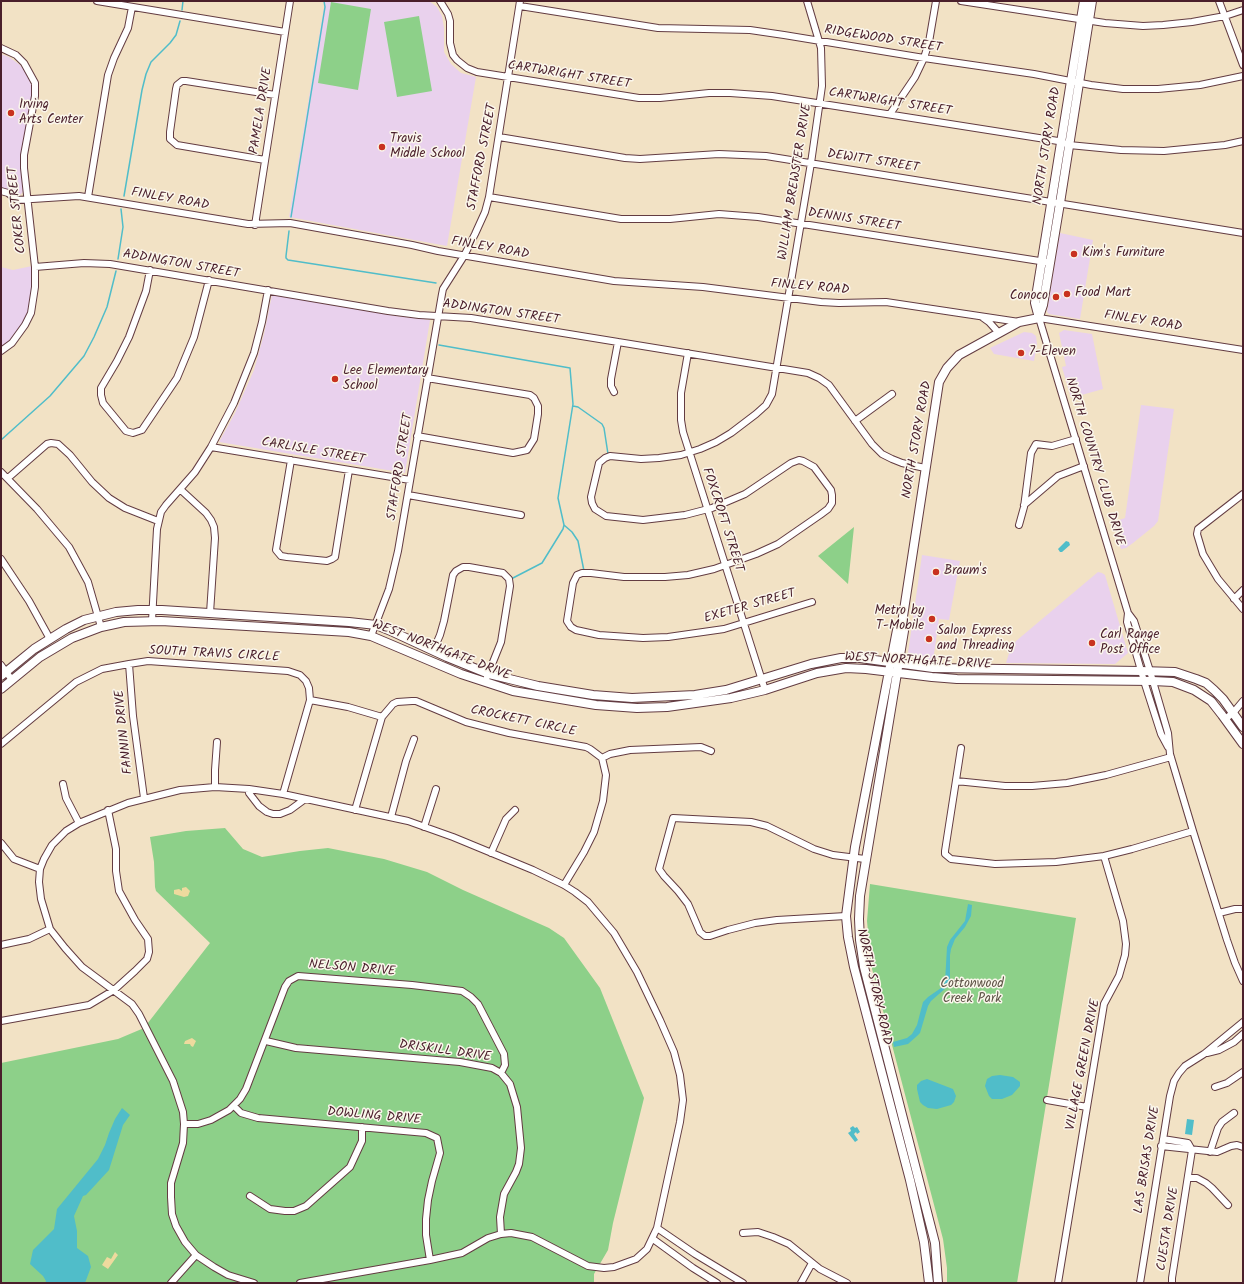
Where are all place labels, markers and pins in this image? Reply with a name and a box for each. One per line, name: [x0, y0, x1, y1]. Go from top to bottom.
place label: Irving Arts Center: [19, 98, 83, 129]
marker: Irving Arts Center: [6, 108, 16, 118]
place label: Travis Middle School: [390, 132, 465, 163]
marker: Travis Middle School: [377, 142, 387, 152]
place label: Kim's Furniture: [1082, 246, 1165, 262]
marker: Kim's Furniture: [1069, 249, 1079, 259]
place label: Food Mart: [1075, 286, 1131, 302]
place label: Conoco: [1010, 289, 1048, 305]
marker: Food Mart: [1062, 289, 1072, 299]
marker: Conoco: [1051, 292, 1061, 302]
place label: 7-Eleven: [1029, 345, 1076, 361]
marker: 7-Eleven: [1016, 348, 1026, 358]
place label: Lee Elementary School: [343, 364, 428, 395]
marker: Lee Elementary School: [330, 374, 340, 384]
place label: Braum's: [944, 564, 987, 580]
marker: Braum's: [931, 567, 941, 577]
place label: Metro by T-Mobile: [875, 604, 924, 635]
marker: Metro by T-Mobile: [927, 614, 937, 624]
place label: Salon Express and Threading: [937, 624, 1015, 655]
place label: Carl Range Post Office: [1100, 628, 1160, 659]
marker: Salon Express and Threading: [924, 634, 934, 644]
marker: Carl Range Post Office: [1087, 638, 1097, 648]

